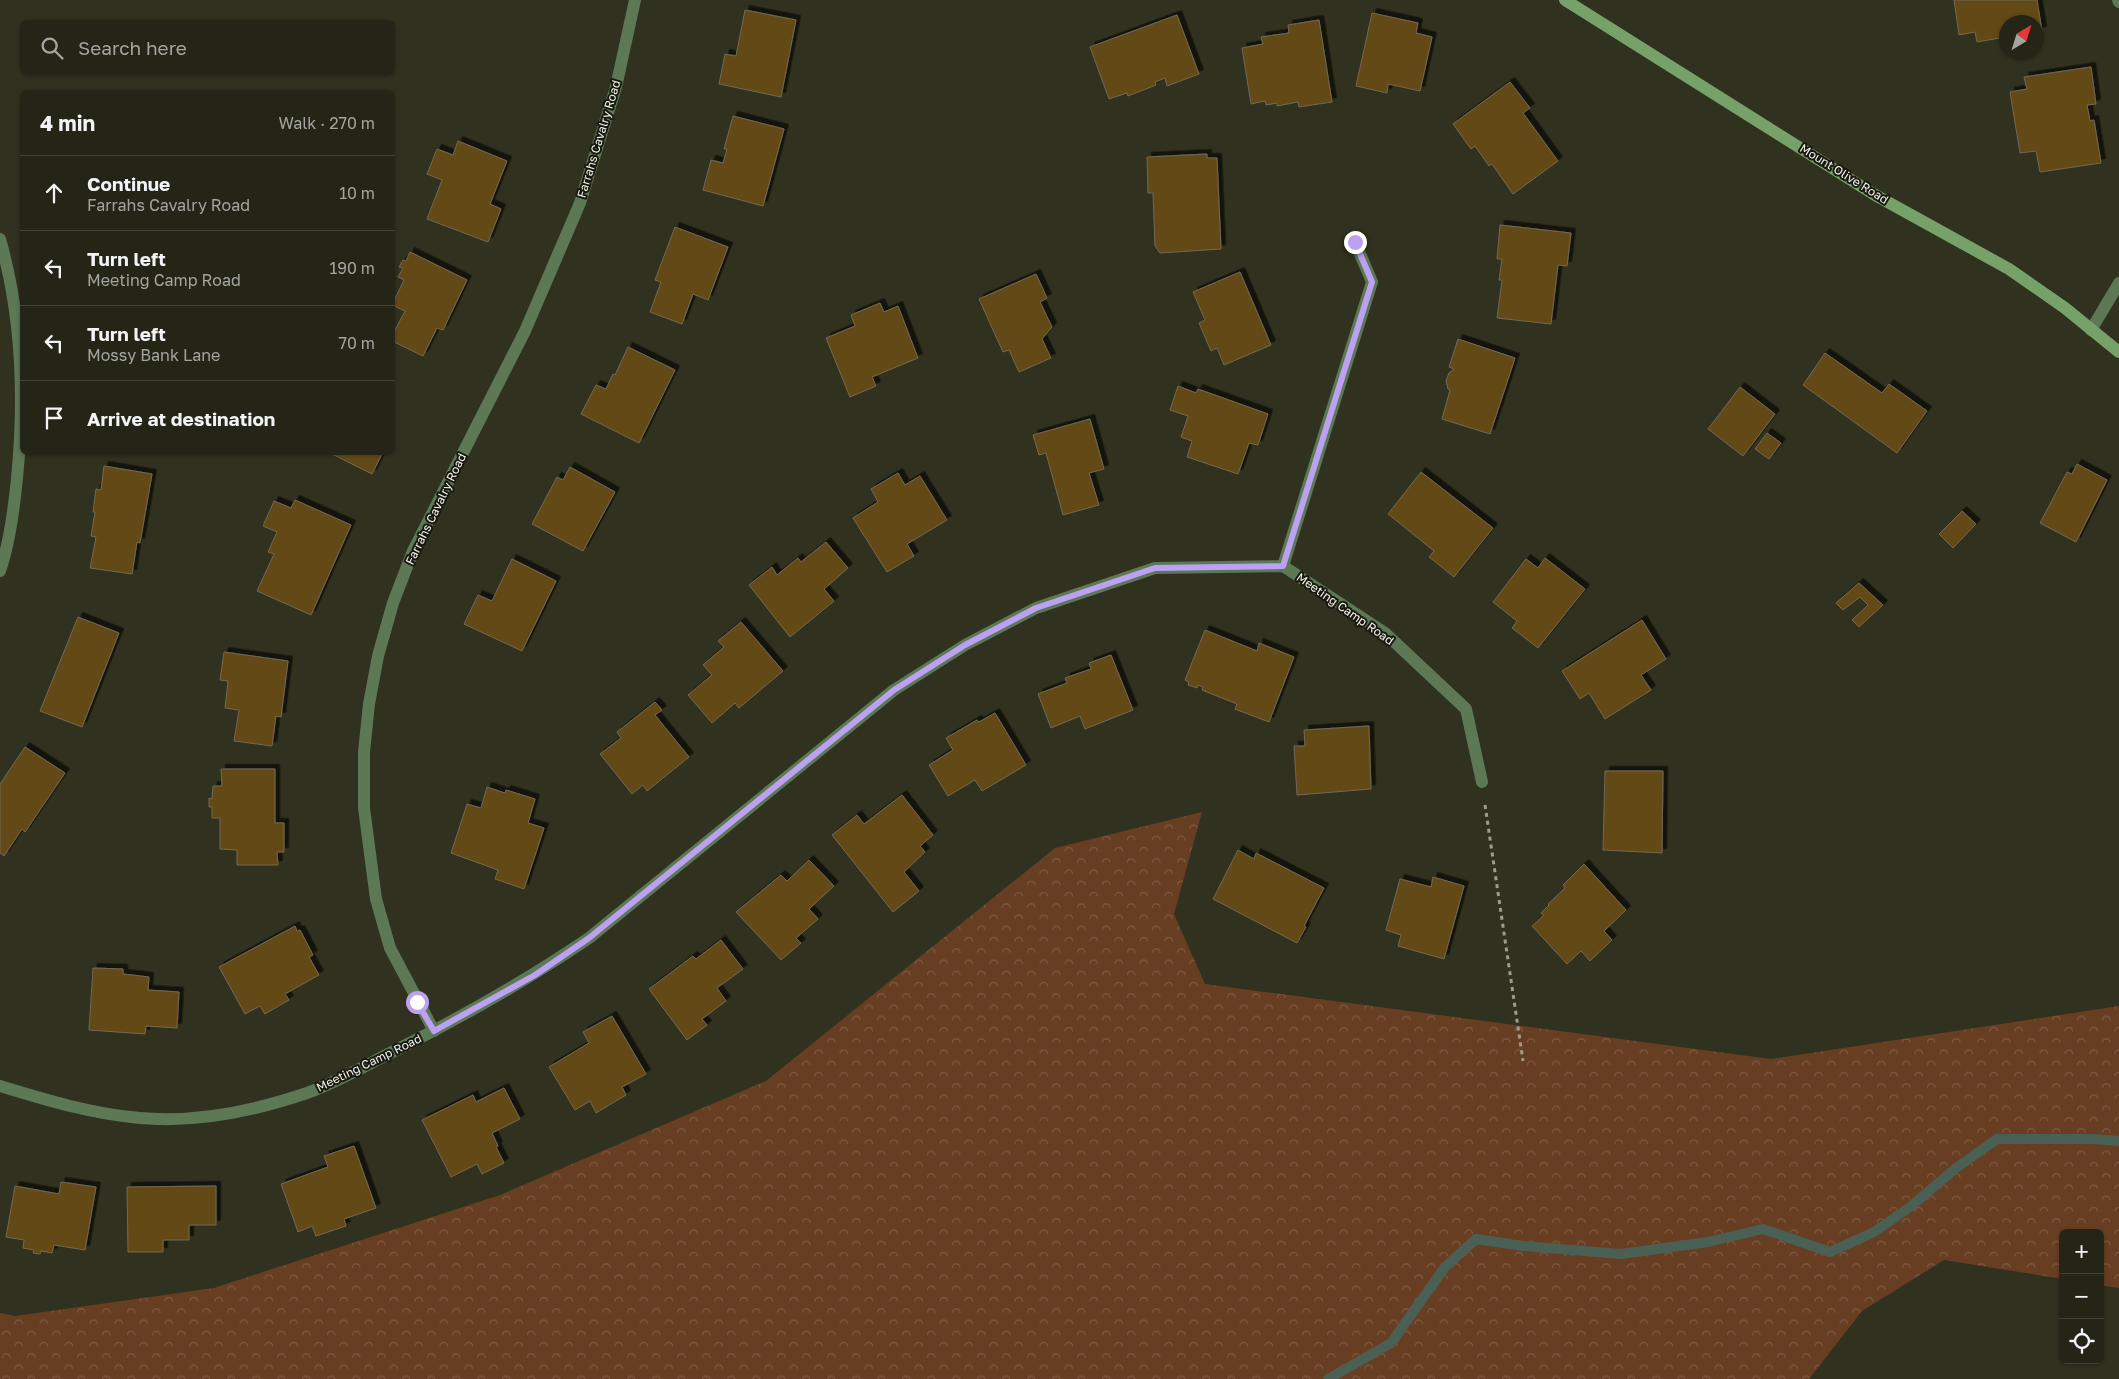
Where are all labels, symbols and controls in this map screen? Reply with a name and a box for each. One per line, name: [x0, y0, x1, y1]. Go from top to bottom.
north arrow: [1999, 15, 2044, 60]
search box: [20, 20, 395, 75]
icon: search: [38, 34, 66, 62]
text: Search here: [78, 36, 187, 59]
street label: Farrahs Cavalry Road: [573, 78, 624, 200]
text: 4 min: [40, 110, 95, 136]
text: Walk · 270 m: [278, 113, 375, 133]
street label: Mount Olive Road: [1797, 140, 1891, 207]
text: Continue: [87, 172, 170, 195]
icon: ahead: [40, 179, 68, 207]
text: 10 m: [339, 183, 375, 203]
text: Farrahs Cavalry Road: [87, 195, 250, 215]
route end: [1344, 231, 1367, 254]
text: Turn left: [87, 247, 166, 270]
icon: left: [40, 254, 68, 282]
text: 190 m: [329, 258, 375, 278]
text: Meeting Camp Road: [87, 270, 241, 290]
text: Turn left: [87, 322, 166, 345]
icon: left: [40, 329, 68, 357]
text: 70 m: [338, 333, 375, 353]
text: Mossy Bank Lane: [87, 345, 220, 365]
icon: arrive: [40, 404, 68, 432]
text: Arrive at destination: [87, 407, 275, 430]
street label: Farrahs Cavalry Road: [402, 451, 469, 567]
street label: Meeting Camp Road: [1294, 569, 1397, 648]
route start: [406, 991, 429, 1014]
street label: Meeting Camp Road: [314, 1031, 424, 1095]
map controls: [2059, 1229, 2104, 1364]
button: +: [2059, 1229, 2104, 1274]
button: −: [2059, 1274, 2104, 1319]
button: locate: [2059, 1319, 2104, 1364]

